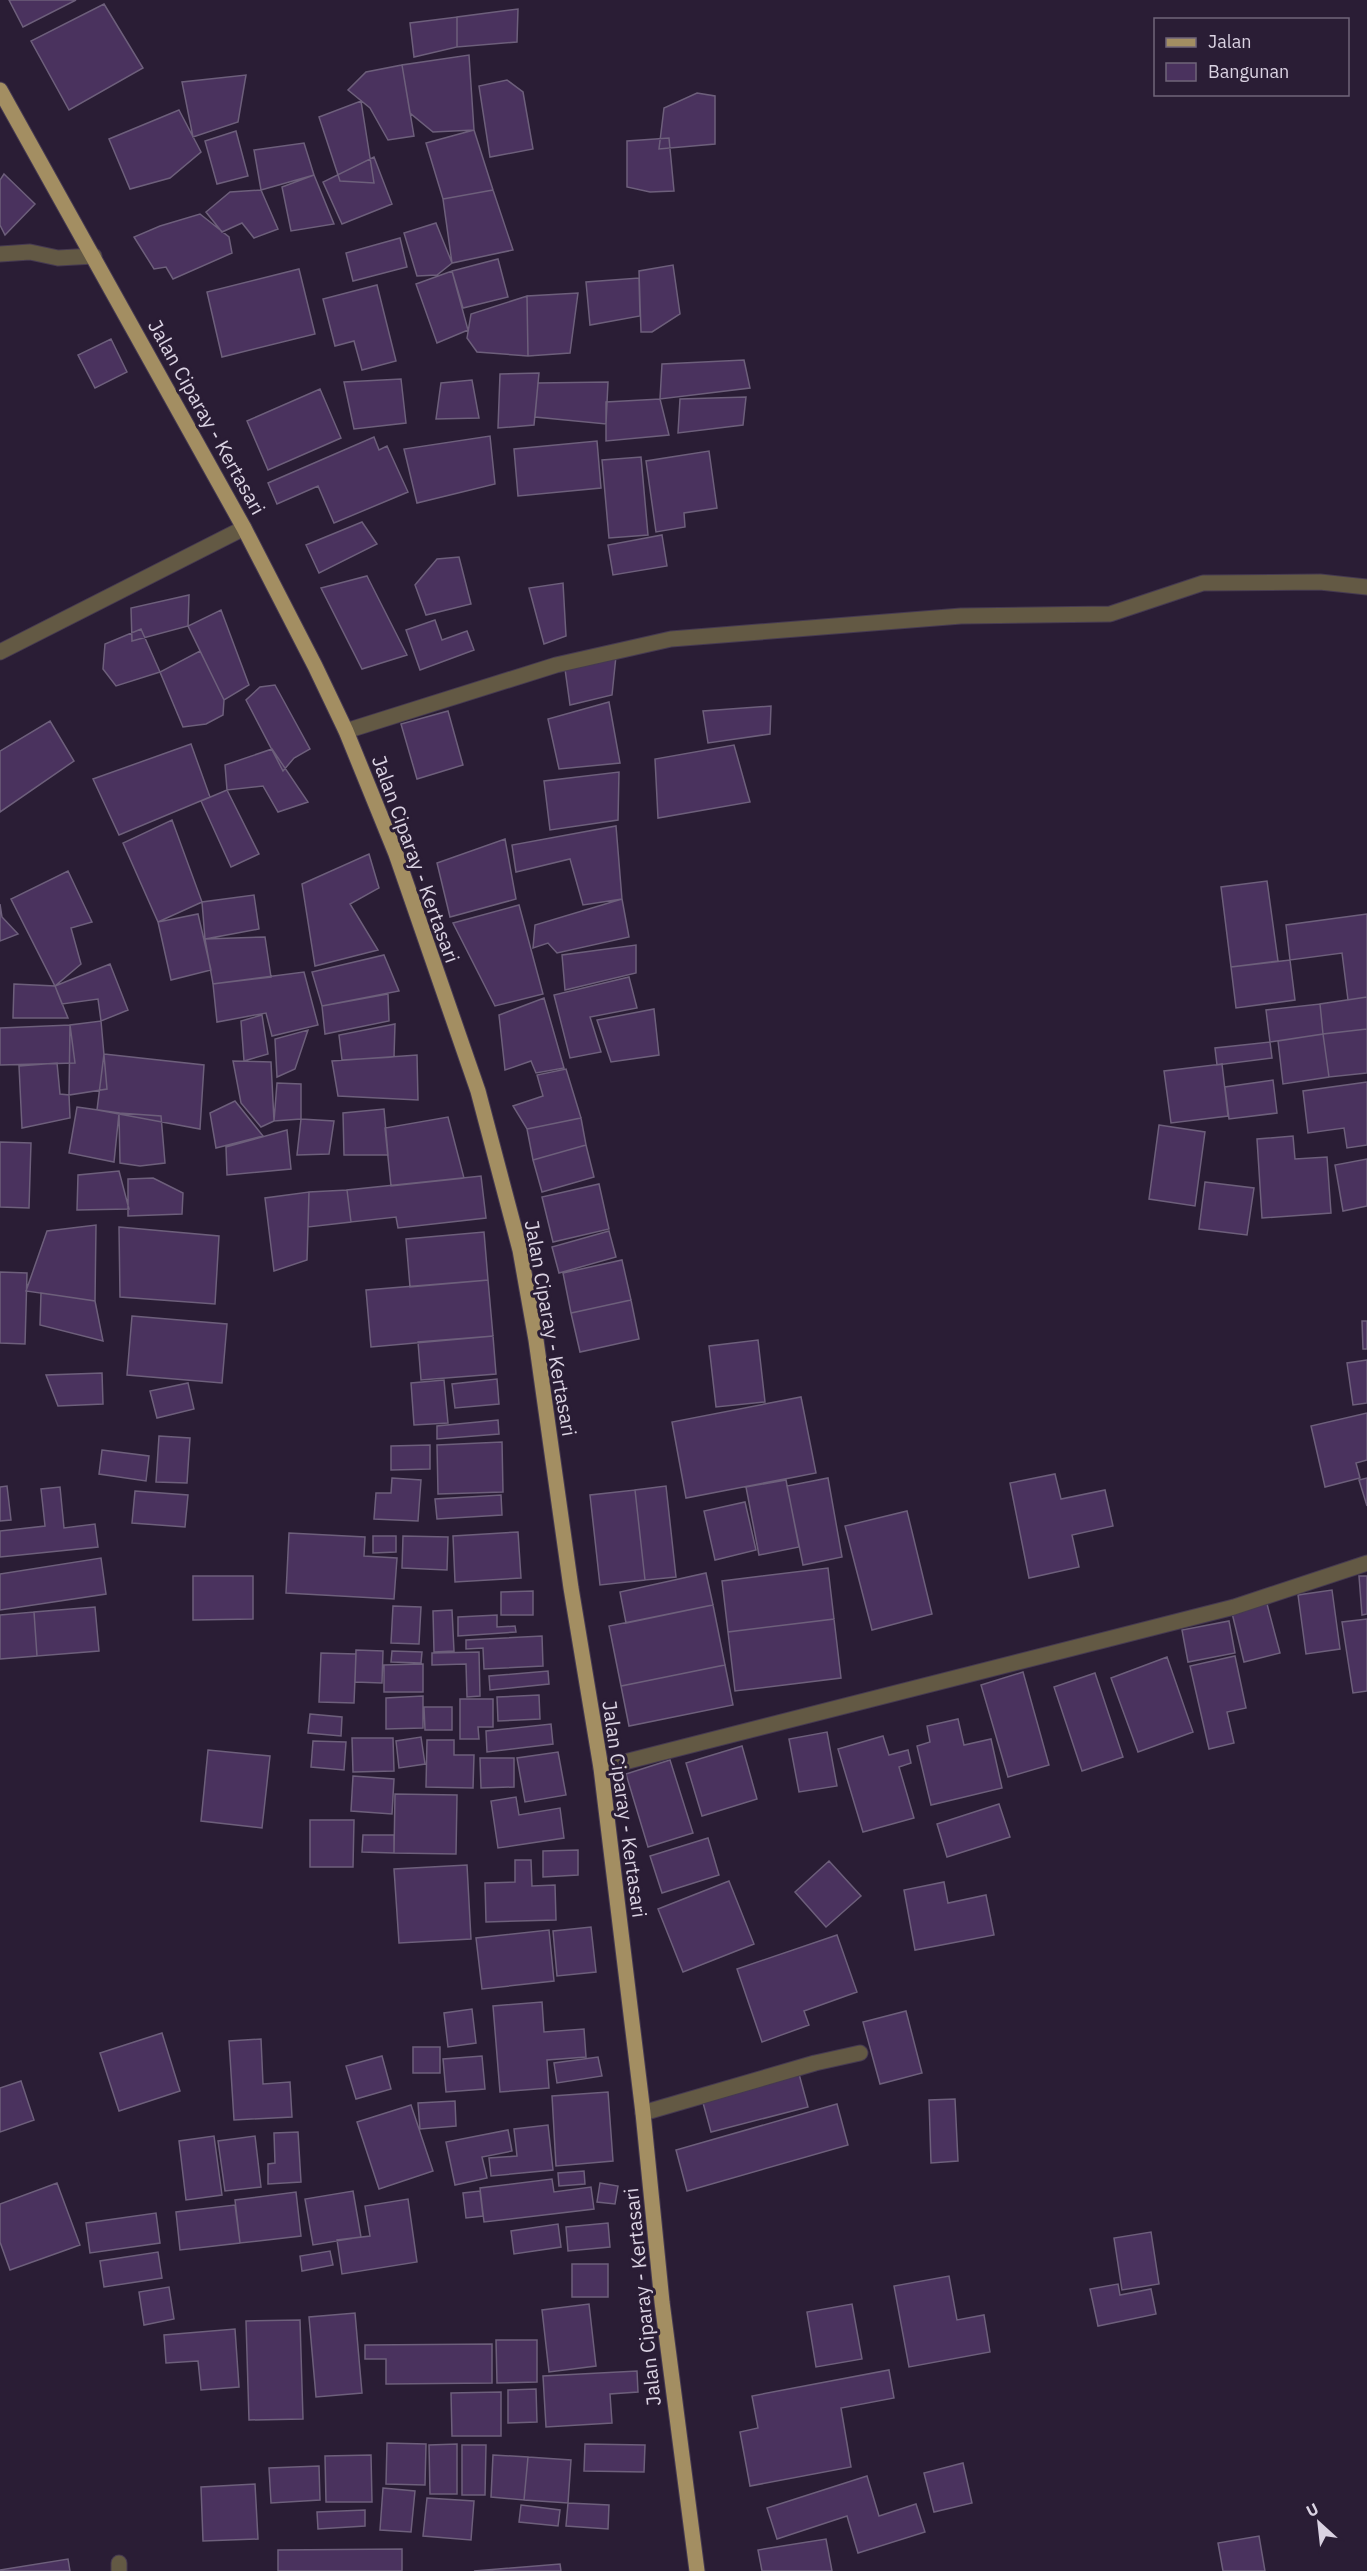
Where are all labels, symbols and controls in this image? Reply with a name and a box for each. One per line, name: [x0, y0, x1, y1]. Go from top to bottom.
legend: [1154, 18, 1349, 96]
text: Jalan: [1208, 30, 1252, 53]
text: Bangunan: [1208, 60, 1289, 83]
street label: Jalan Ciparay - Kertasari: [142, 315, 272, 519]
street label: Jalan Ciparay - Kertasari: [366, 751, 466, 967]
street label: Jalan Ciparay - Kertasari: [519, 1218, 583, 1438]
street label: Jalan Ciparay - Kertasari: [596, 1699, 654, 1919]
street label: Jalan Ciparay - Kertasari: [617, 2187, 667, 2407]
north arrow: [1289, 2493, 1349, 2553]
text: U: [1303, 2498, 1322, 2521]

